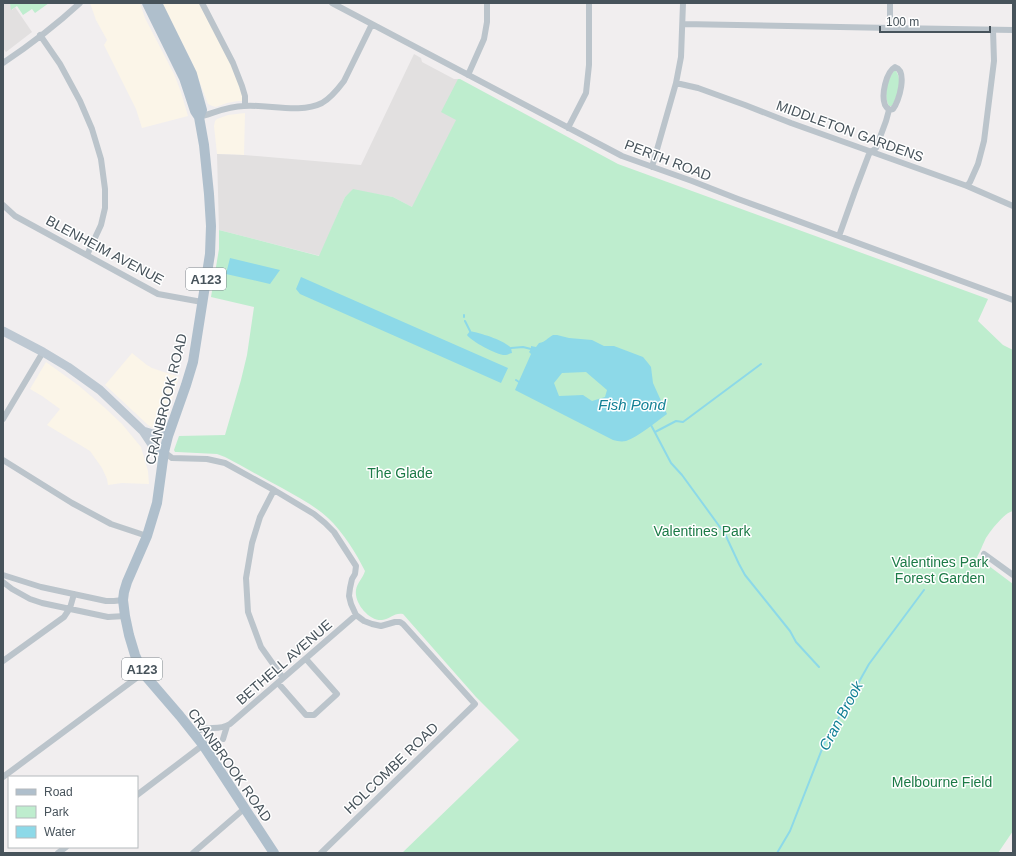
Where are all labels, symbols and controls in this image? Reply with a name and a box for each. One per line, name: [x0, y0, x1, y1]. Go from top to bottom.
scale bar: [880, 8, 990, 34]
text: 100 m: [886, 15, 919, 29]
street label: MIDDLETON GARDENS: [774, 97, 926, 165]
street label: PERTH ROAD: [622, 136, 714, 184]
street label: BLENHEIM AVENUE: [43, 212, 167, 288]
road number: A123: [186, 268, 226, 290]
street label: CRANBROOK ROAD: [142, 332, 190, 466]
water label: Fish Pond: [598, 396, 666, 413]
park label: The Glade: [367, 465, 433, 481]
park label: Valentines Park: [653, 523, 752, 539]
park label: Valentines Park Forest Garden: [891, 554, 990, 586]
street label: BETHELL AVENUE: [233, 616, 335, 708]
road number: A123: [122, 658, 162, 680]
water label: Cran Brook: [815, 677, 867, 753]
street label: CRANBROOK ROAD: [185, 705, 275, 825]
street label: HOLCOMBE ROAD: [341, 719, 441, 817]
park label: Melbourne Field: [892, 774, 992, 790]
legend: [8, 776, 138, 848]
text: Road: [44, 785, 73, 799]
text: Park: [44, 805, 70, 819]
text: Water: [44, 825, 76, 839]

